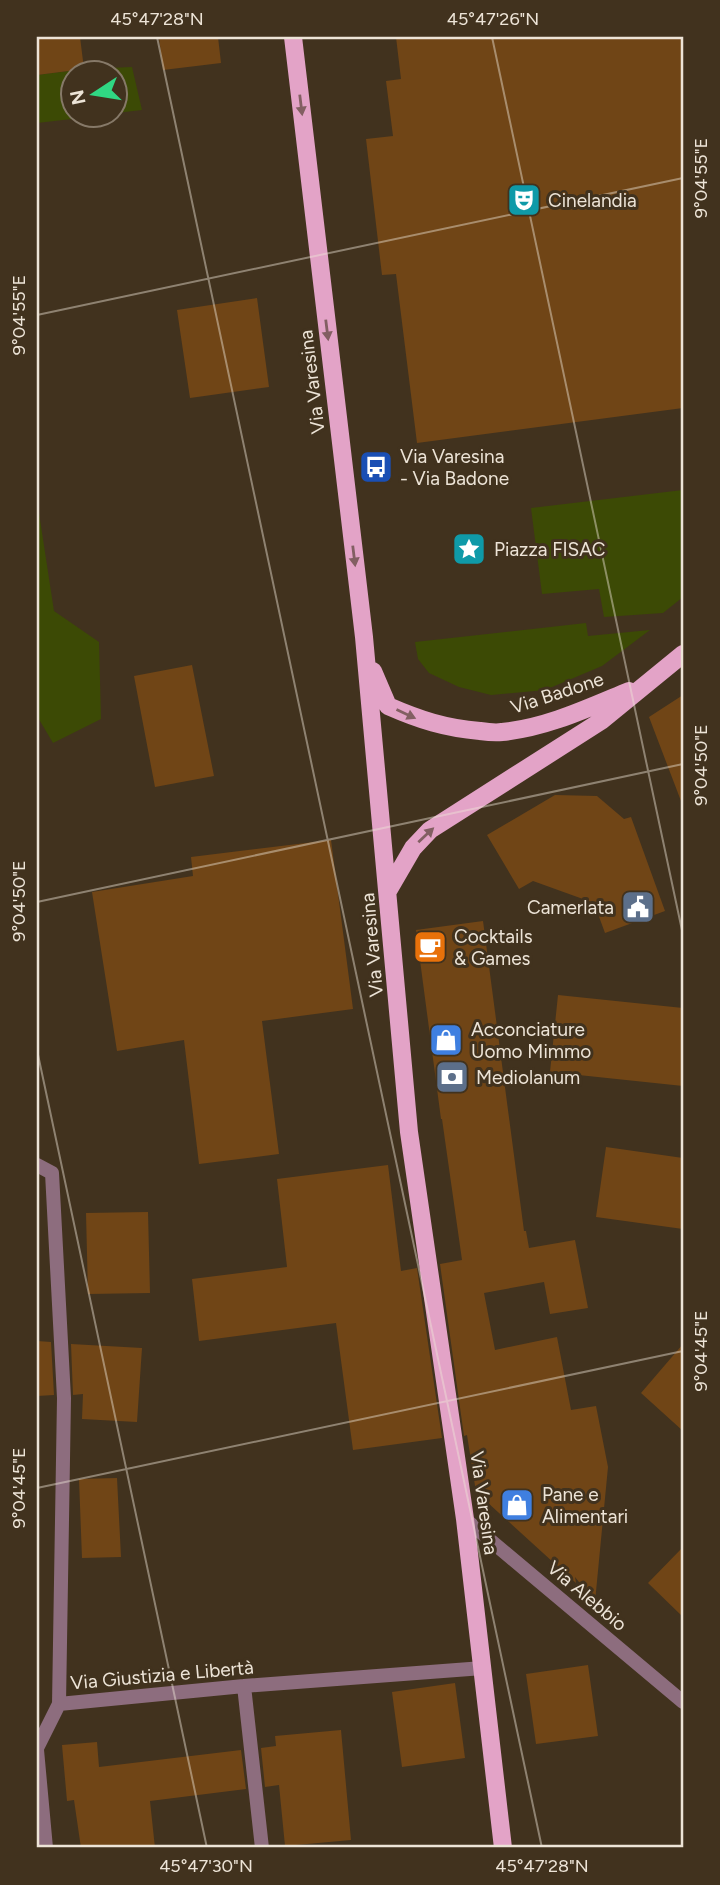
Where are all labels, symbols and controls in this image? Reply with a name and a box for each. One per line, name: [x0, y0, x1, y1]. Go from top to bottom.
text: 45°47'28"N: [110, 8, 204, 30]
text: 45°47'26"N: [447, 8, 539, 30]
north arrow: [60, 60, 130, 130]
text: N: [65, 88, 91, 107]
one-way arrow: [295, 94, 306, 116]
text: 9°04'55"E: [690, 138, 712, 218]
theatre icon: Cinelandia: [505, 181, 543, 219]
place label: Cinelandia: [548, 189, 637, 212]
text: 9°04'55"E: [8, 275, 30, 355]
one-way arrow: [322, 320, 333, 342]
street label: Via Varesina: [294, 329, 330, 435]
place label: Via Varesina - Via Badone: [400, 445, 509, 490]
bus stop icon: Via Varesina - Via Badone: [357, 448, 395, 486]
place icon: Piazza FISAC: [450, 530, 488, 568]
place label: Piazza FISAC: [494, 538, 606, 561]
one-way arrow: [349, 546, 360, 568]
street label: Via Badone: [508, 667, 606, 719]
one-way arrow: [396, 708, 416, 720]
text: 9°04'50"E: [690, 724, 712, 806]
one-way arrow: [417, 827, 434, 843]
text: 9°04'50"E: [8, 860, 30, 942]
public building icon: Camerlata: [619, 888, 657, 926]
street label: Via Varesina: [356, 892, 388, 998]
place label: Camerlata: [527, 896, 614, 919]
place label: Cocktails & Games: [454, 925, 533, 970]
cafe icon: Cocktails & Games: [411, 928, 449, 966]
place label: Acconciature Uomo Mimmo: [471, 1018, 591, 1063]
shop icon: Acconciature Uomo Mimmo: [427, 1021, 465, 1059]
bank icon: Mediolanum: [433, 1058, 471, 1096]
place label: Mediolanum: [476, 1066, 580, 1089]
text: 9°04'45"E: [690, 1310, 712, 1392]
text: 9°04'45"E: [8, 1447, 30, 1529]
street label: Via Varesina: [465, 1450, 503, 1556]
place label: Pane e Alimentari: [542, 1483, 628, 1528]
shop icon: Pane e Alimentari: [498, 1486, 536, 1524]
street label: Via Alebbio: [542, 1556, 632, 1636]
street label: Via Giustizia e Libertà: [69, 1656, 255, 1694]
text: 45°47'30"N: [159, 1855, 253, 1877]
text: 45°47'28"N: [495, 1855, 589, 1877]

